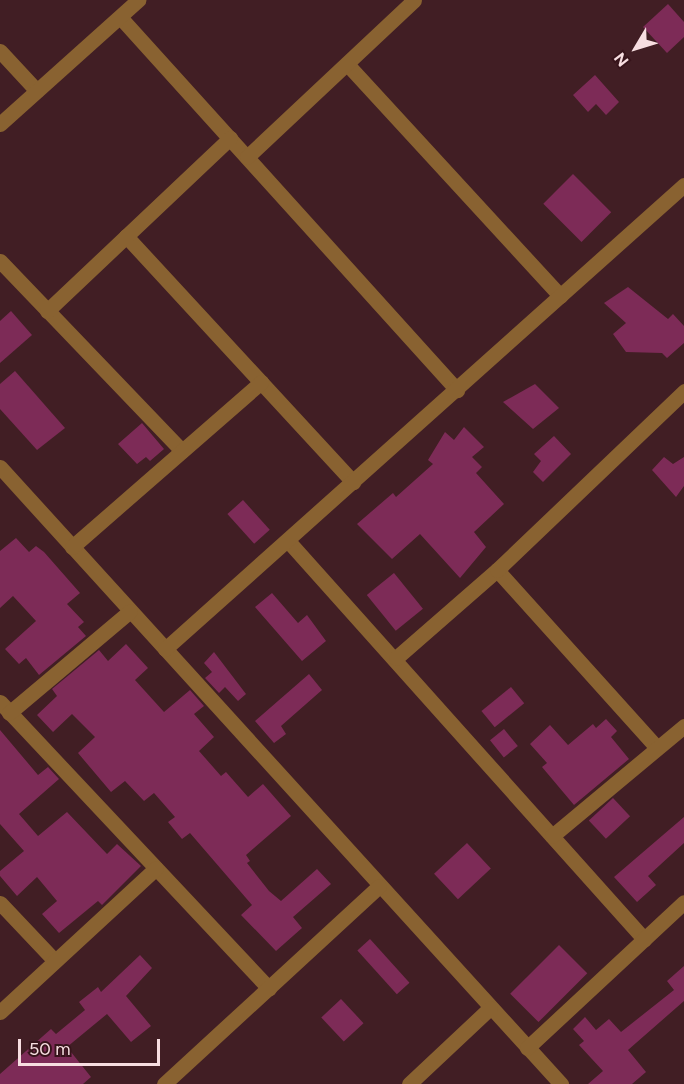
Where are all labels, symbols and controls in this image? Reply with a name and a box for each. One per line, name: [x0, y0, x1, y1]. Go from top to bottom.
north arrow: [606, 18, 666, 78]
text: N: [610, 49, 633, 70]
scale bar: [21, 1027, 164, 1065]
text: 50 m: [29, 1038, 71, 1060]

